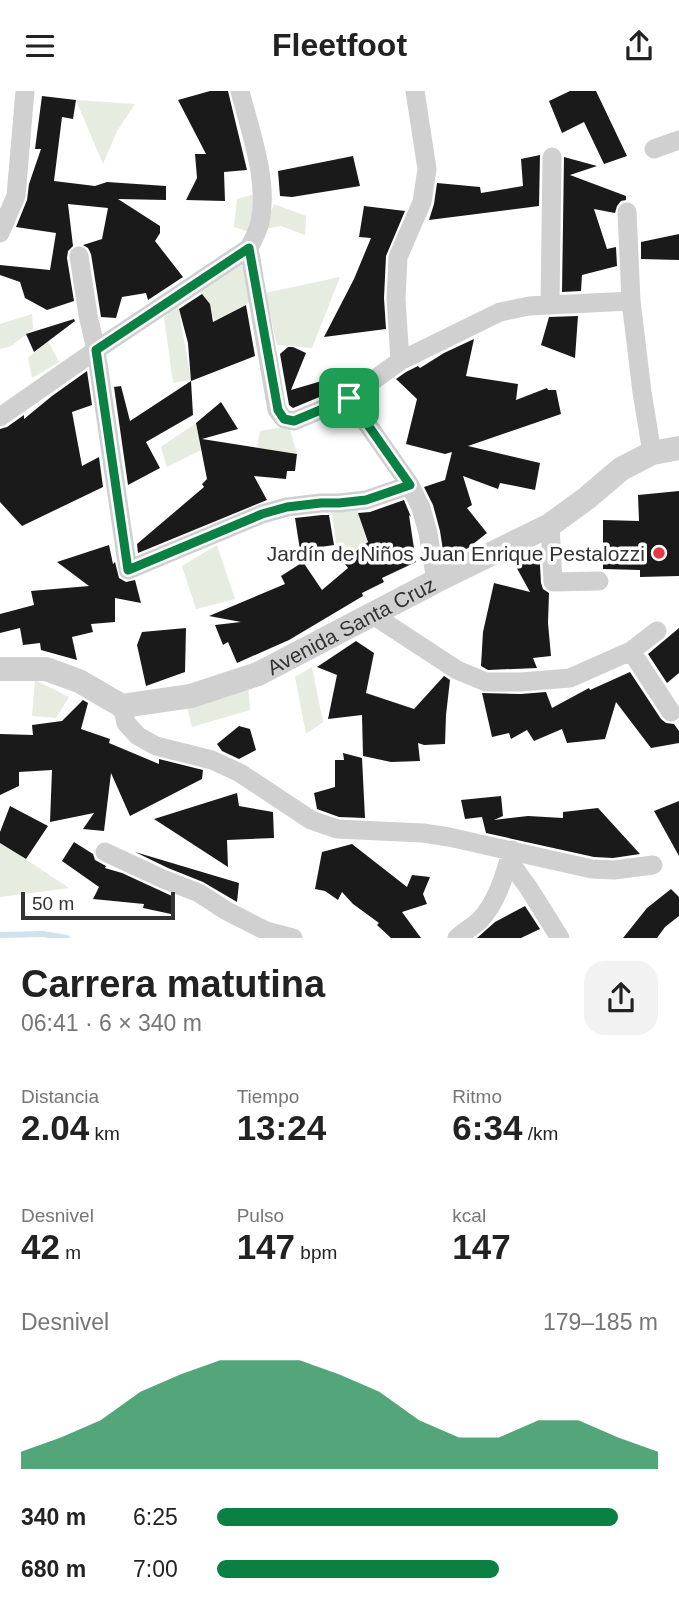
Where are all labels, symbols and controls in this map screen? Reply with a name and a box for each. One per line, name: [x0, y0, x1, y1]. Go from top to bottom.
icon: menu: [21, 27, 59, 65]
text: Fleetfoot: [272, 27, 407, 63]
icon: share: [620, 27, 658, 65]
pin: [319, 368, 379, 428]
icon: arrive: [330, 379, 368, 417]
place label: Jardín de Niños Juan Enrique Pestalozzi: [267, 542, 645, 565]
marker: Jardín de Niños Juan Enrique Pestalozzi: [651, 545, 667, 561]
street label: Avenida Santa Cruz: [263, 572, 439, 679]
scale bar: [21, 889, 175, 921]
text: 50 m: [32, 893, 74, 914]
button: share: [584, 961, 658, 1035]
text: Carrera matutina: [21, 963, 325, 1005]
text: 06:41 · 6 × 340 m: [21, 1010, 202, 1036]
text: Distancia: [21, 1086, 99, 1107]
text: Tiempo: [237, 1086, 299, 1107]
text: Ritmo: [452, 1086, 502, 1107]
text: 2.04: [21, 1108, 89, 1147]
text: 13:24: [237, 1108, 326, 1147]
text: 6:34: [452, 1108, 522, 1147]
text: km: [89, 1123, 120, 1144]
text: /km: [522, 1123, 558, 1144]
text: Desnivel: [21, 1205, 94, 1226]
text: Pulso: [237, 1205, 284, 1226]
text: kcal: [452, 1205, 486, 1226]
text: 42: [21, 1227, 60, 1266]
text: 147: [237, 1227, 295, 1266]
text: 147: [452, 1227, 511, 1266]
text: m: [60, 1242, 81, 1263]
text: bpm: [295, 1242, 337, 1263]
text: Desnivel: [21, 1309, 109, 1335]
text: 179–185 m: [543, 1309, 658, 1335]
text: 340 m: [21, 1504, 86, 1530]
text: 6:25: [133, 1504, 178, 1530]
text: 680 m: [21, 1556, 86, 1582]
text: 7:00: [133, 1556, 178, 1582]

